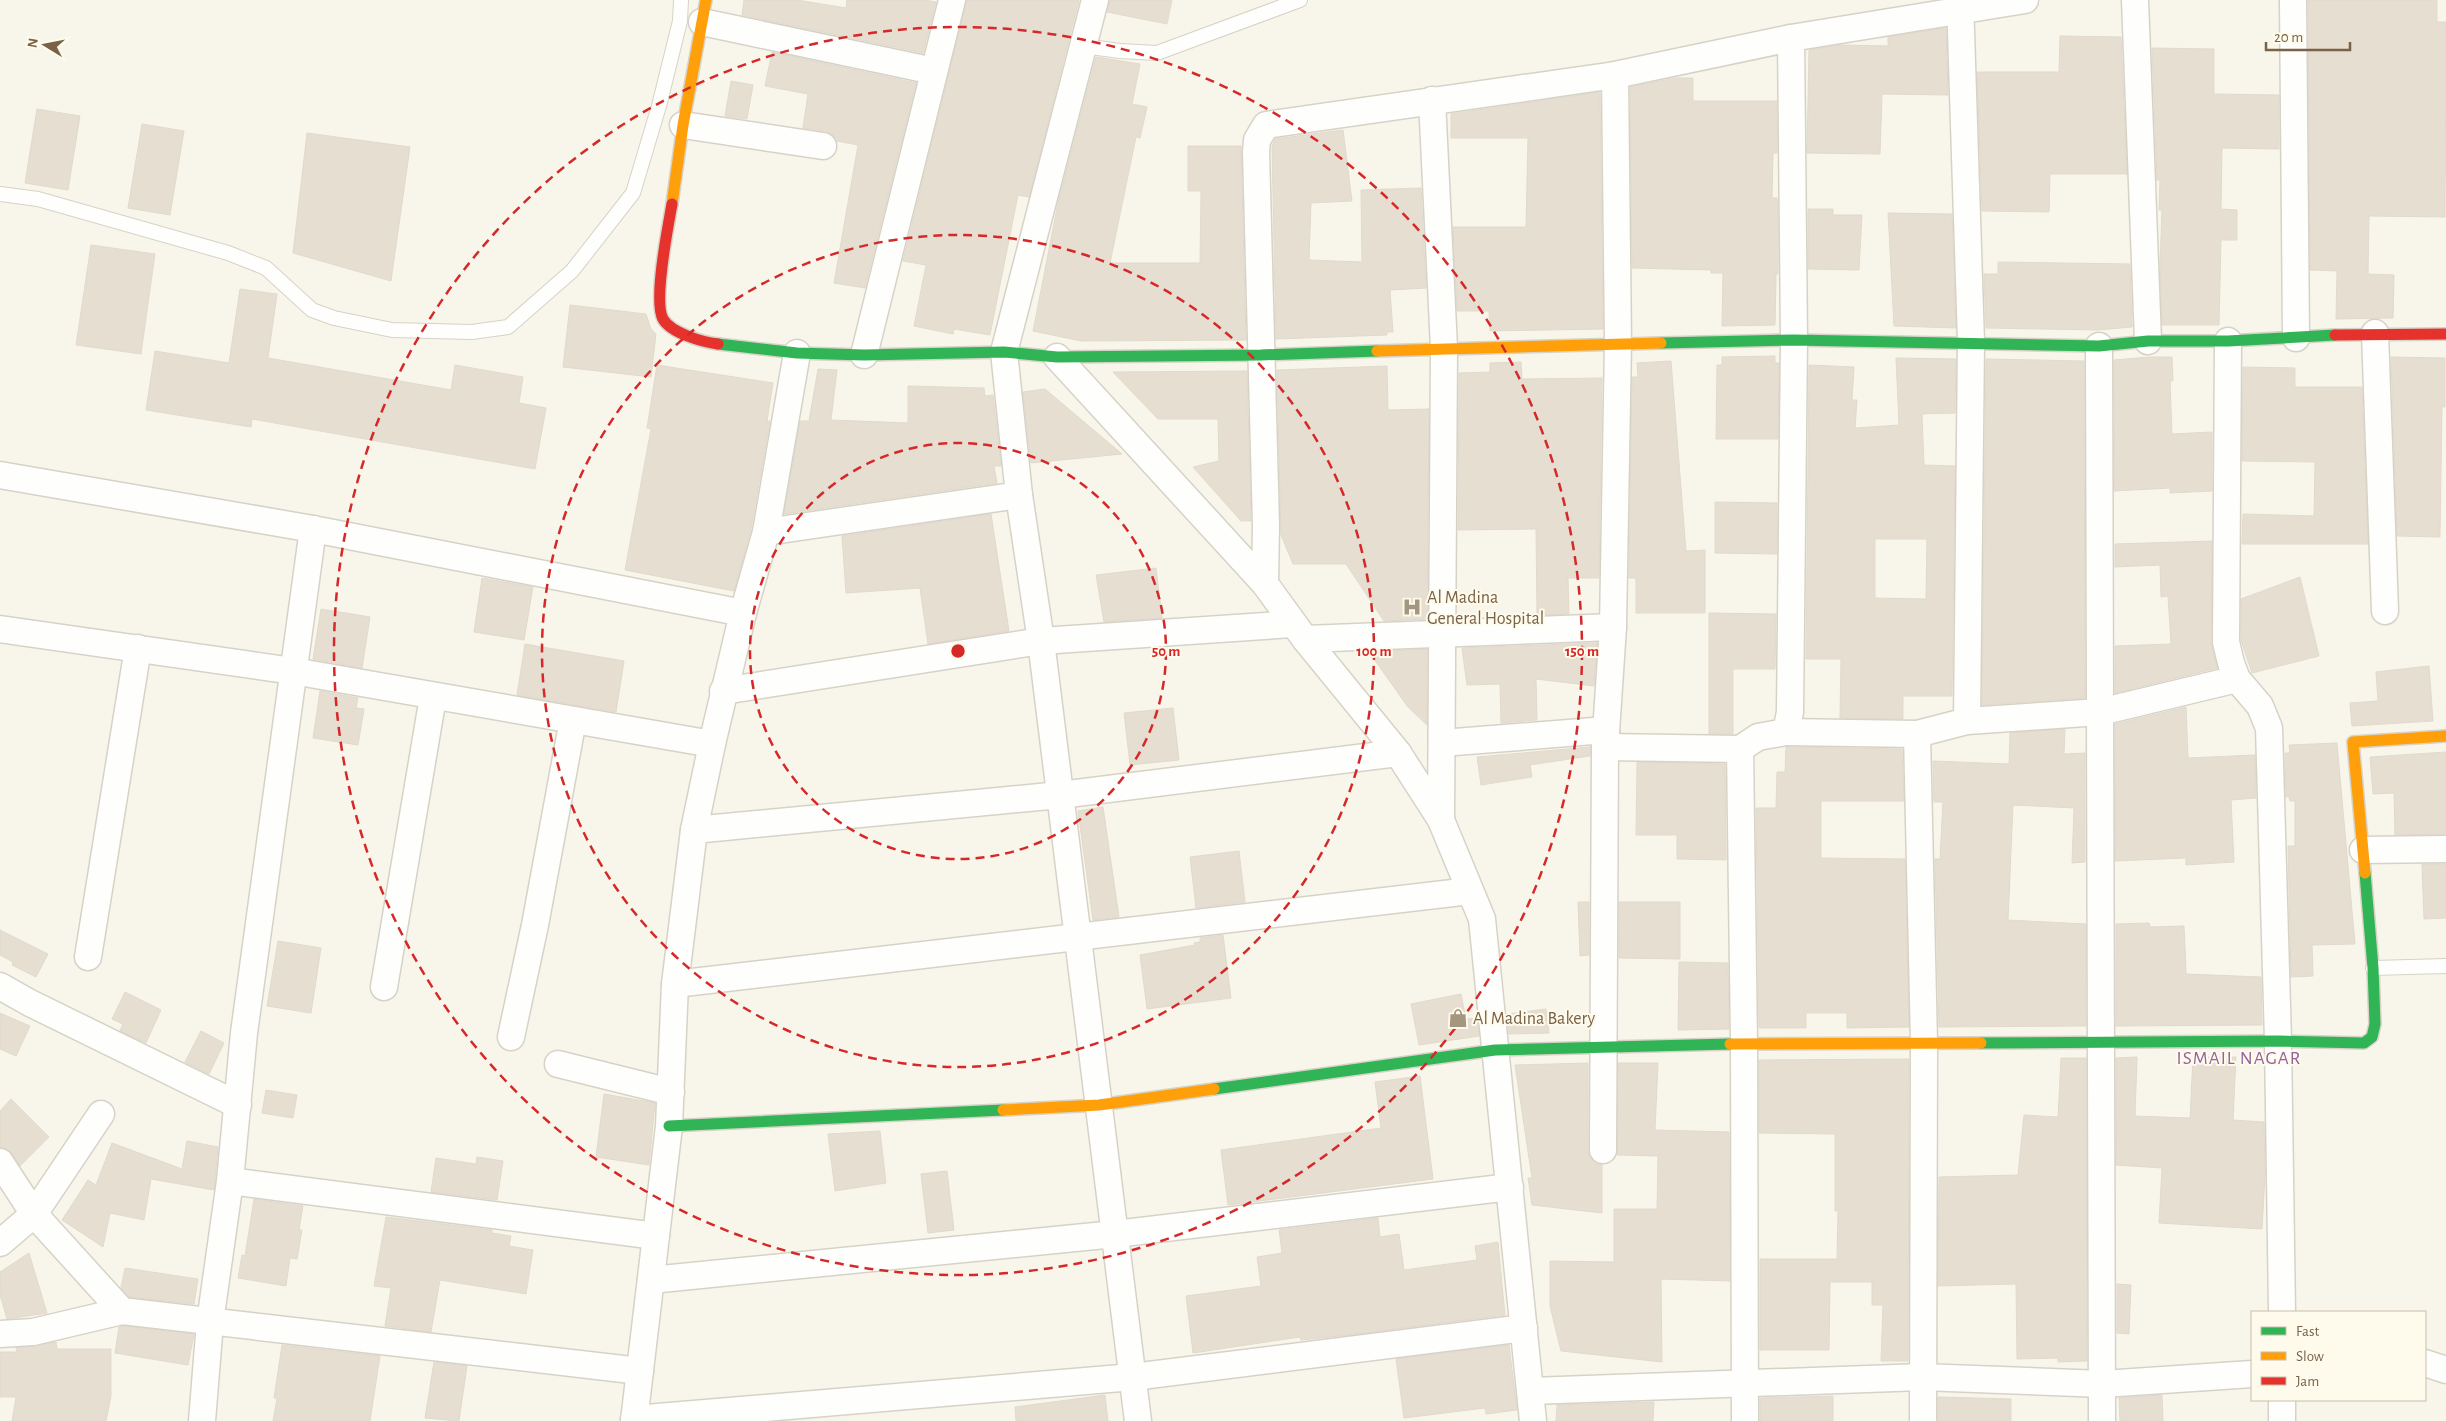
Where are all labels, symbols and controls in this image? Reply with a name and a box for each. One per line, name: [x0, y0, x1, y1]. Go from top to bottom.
north arrow: [20, 20, 70, 70]
scale bar: [2266, 20, 2350, 52]
text: 20 m: [2274, 30, 2303, 45]
text: N: [25, 37, 41, 49]
place label: Al Madina General Hospital: [1427, 589, 1544, 628]
hospital icon: Al Madina General Hospital: [1401, 596, 1423, 618]
centre of rings: [949, 642, 967, 660]
text: 50 m: [1152, 644, 1180, 659]
text: 100 m: [1356, 644, 1392, 659]
text: 150 m: [1565, 644, 1599, 659]
shop icon: Al Madina Bakery: [1447, 1007, 1469, 1029]
place label: Al Madina Bakery: [1473, 1010, 1596, 1028]
district label: ISMAIL NAGAR: [2177, 1049, 2301, 1068]
legend: [2251, 1311, 2426, 1401]
text: Fast: [2296, 1324, 2320, 1339]
text: Slow: [2296, 1349, 2324, 1364]
text: Jam: [2296, 1374, 2319, 1389]

